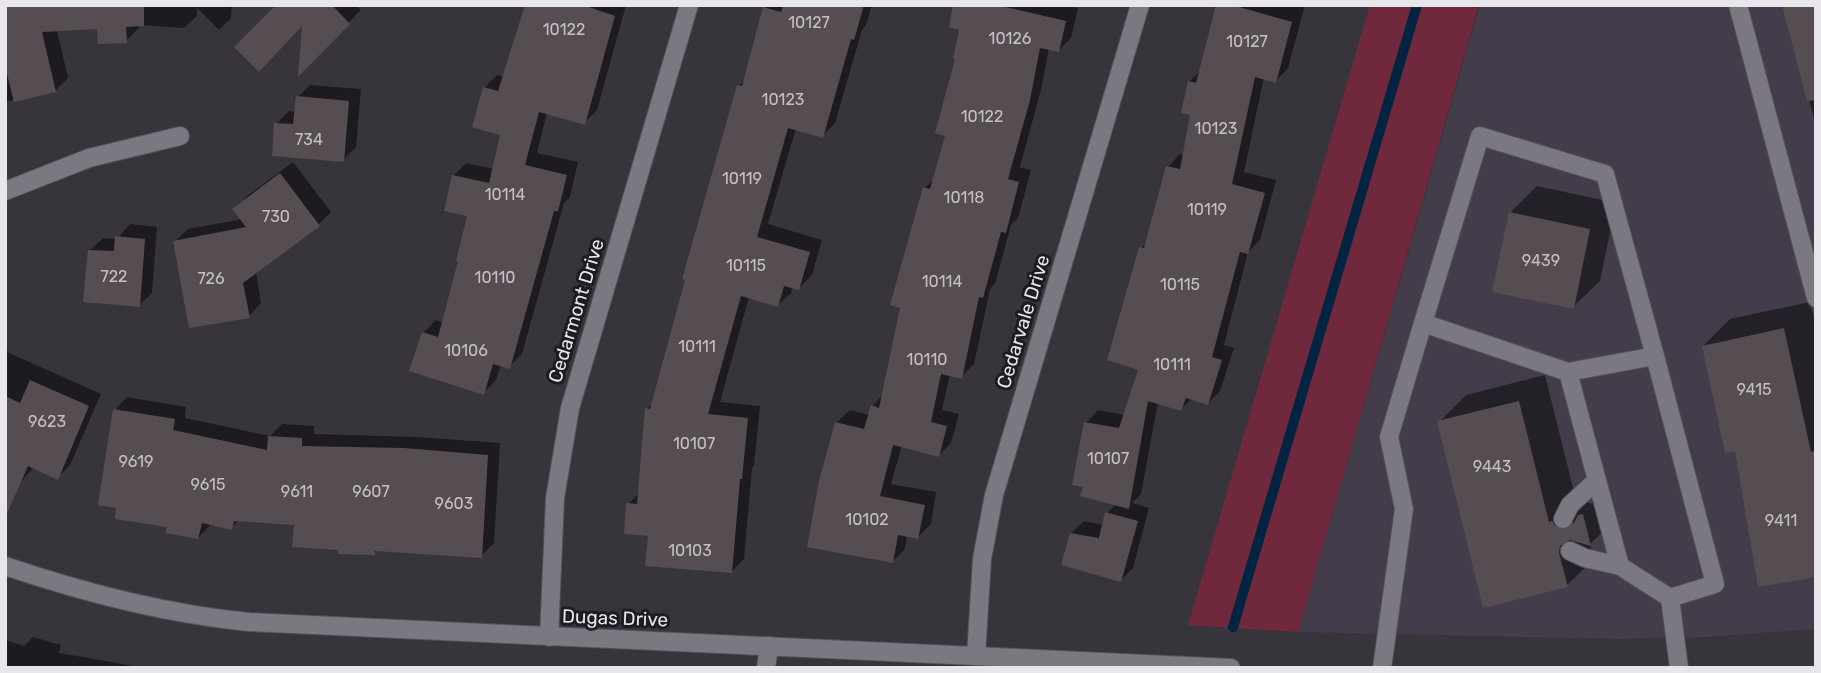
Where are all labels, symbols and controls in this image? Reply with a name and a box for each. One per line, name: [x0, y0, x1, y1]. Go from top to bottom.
house number: 10127: [788, 13, 830, 33]
house number: 10122: [543, 20, 585, 40]
house number: 10126: [989, 29, 1031, 49]
house number: 10127: [1226, 32, 1268, 52]
house number: 10123: [762, 90, 804, 110]
house number: 10122: [961, 107, 1003, 127]
house number: 10123: [1195, 119, 1237, 139]
house number: 734: [295, 130, 323, 150]
house number: 10119: [722, 169, 762, 189]
house number: 10114: [485, 185, 525, 205]
house number: 10118: [944, 188, 984, 208]
house number: 10119: [1187, 200, 1227, 220]
house number: 730: [262, 207, 290, 227]
street label: Cedarmont Drive: [544, 236, 610, 386]
house number: 9439: [1522, 251, 1560, 271]
street label: Cedarvale Drive: [993, 252, 1055, 392]
house number: 10115: [726, 256, 766, 276]
house number: 722: [101, 267, 127, 287]
house number: 10110: [475, 268, 515, 288]
house number: 726: [197, 269, 225, 289]
house number: 10114: [922, 272, 962, 292]
house number: 10115: [1160, 275, 1200, 295]
house number: 10111: [678, 337, 716, 357]
house number: 10106: [444, 341, 488, 361]
house number: 10110: [907, 350, 947, 370]
house number: 10111: [1153, 355, 1191, 375]
house number: 9415: [1736, 380, 1772, 400]
house number: 9623: [28, 412, 66, 432]
house number: 10107: [673, 434, 715, 454]
house number: 10107: [1087, 449, 1129, 469]
house number: 9619: [119, 452, 153, 472]
house number: 9443: [1473, 457, 1511, 477]
house number: 9615: [191, 475, 225, 495]
house number: 9611: [281, 482, 313, 502]
house number: 9607: [352, 482, 390, 502]
house number: 9603: [435, 494, 473, 514]
house number: 10102: [845, 510, 889, 530]
house number: 9411: [1765, 511, 1797, 531]
house number: 10103: [668, 541, 712, 561]
street label: Dugas Drive: [561, 606, 669, 632]

